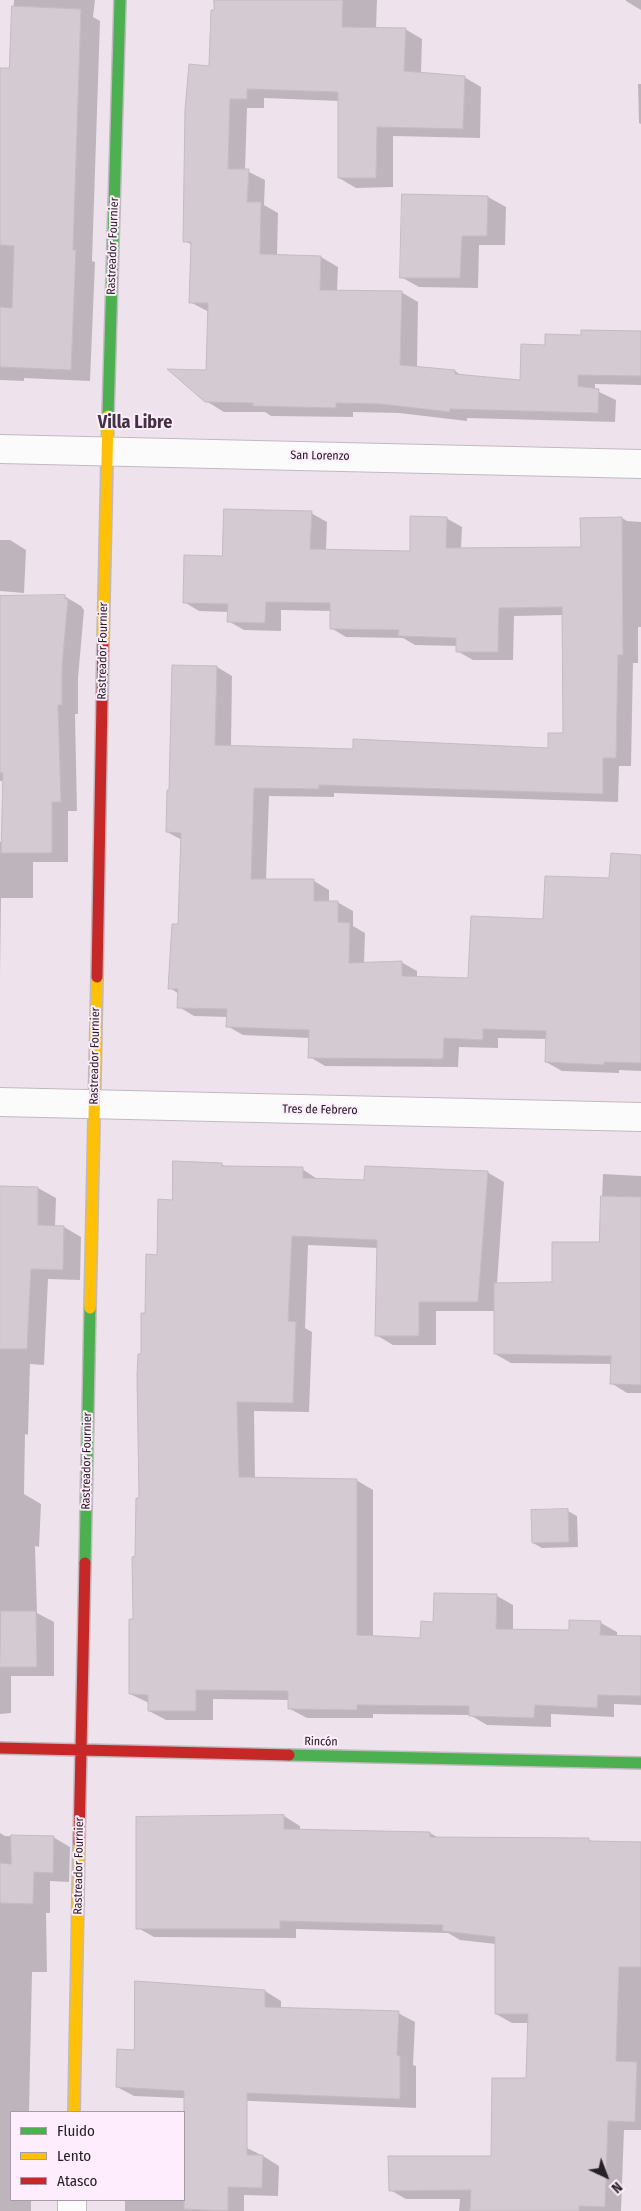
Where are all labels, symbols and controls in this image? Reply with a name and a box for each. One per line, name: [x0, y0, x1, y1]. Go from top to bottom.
street label: Rastreador Fournier: [104, 197, 122, 295]
district label: Villa Libre: [98, 412, 172, 434]
street label: San Lorenzo: [290, 448, 350, 464]
street label: Rastreador Fournier: [95, 602, 111, 700]
street label: Rastreador Fournier: [87, 1007, 103, 1105]
street label: Tres de Febrero: [282, 1102, 358, 1118]
street label: Rastreador Fournier: [79, 1412, 95, 1510]
street label: Rincón: [304, 1735, 338, 1749]
street label: Rastreador Fournier: [71, 1817, 87, 1915]
legend: [10, 2111, 185, 2201]
text: Fluido: [57, 2122, 95, 2140]
text: Lento: [57, 2147, 91, 2165]
north arrow: [581, 2151, 631, 2201]
text: Atasco: [57, 2172, 97, 2190]
text: N: [608, 2178, 625, 2196]

